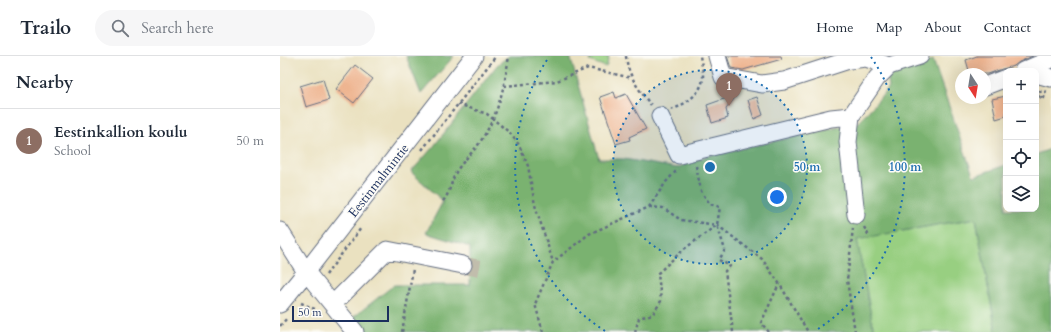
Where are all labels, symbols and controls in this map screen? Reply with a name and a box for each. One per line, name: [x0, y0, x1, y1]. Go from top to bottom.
search box: [95, 10, 375, 46]
text: Trailo: [20, 15, 71, 41]
icon: search: [109, 17, 131, 39]
text: Search here: [141, 18, 214, 38]
text: Home: [816, 18, 854, 37]
text: Map: [876, 18, 902, 37]
text: About: [924, 18, 961, 37]
text: Contact: [983, 18, 1031, 37]
north arrow: [955, 68, 991, 104]
map controls: [1003, 68, 1039, 212]
button: +: [1003, 68, 1039, 104]
text: Nearby: [16, 71, 73, 94]
pin: 1: [716, 73, 742, 106]
button: −: [1003, 104, 1039, 140]
text: Eestinkallion koulu: [54, 122, 188, 142]
text: 1: [26, 132, 32, 150]
text: 50 m: [236, 132, 264, 150]
street label: Eestinmalmintie: [344, 140, 413, 221]
button: locate: [1003, 140, 1039, 176]
text: School: [54, 142, 91, 160]
text: 50 m: [794, 159, 821, 175]
text: 100 m: [889, 159, 922, 175]
centre of rings: [703, 160, 717, 174]
button: layers: [1003, 176, 1039, 212]
your location: [767, 187, 787, 207]
scale bar: [292, 304, 389, 323]
text: 50 m: [298, 305, 322, 320]

